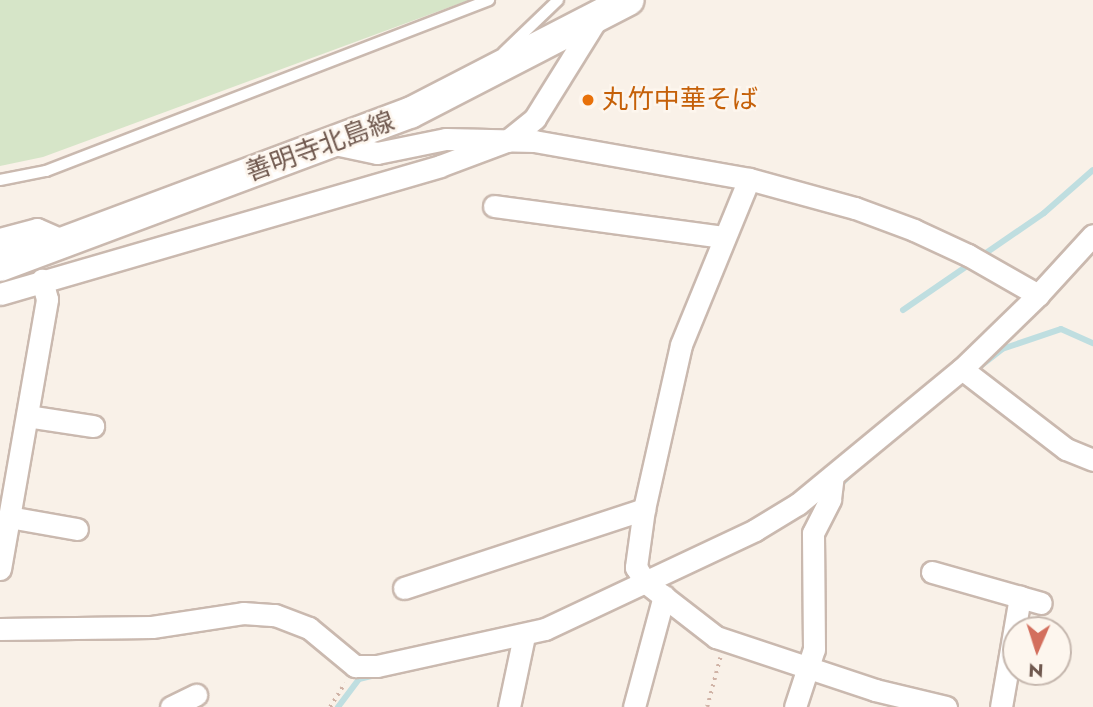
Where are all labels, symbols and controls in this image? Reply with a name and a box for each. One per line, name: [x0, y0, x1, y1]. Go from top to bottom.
place label: 丸竹中華そば: [602, 84, 758, 116]
marker: 丸竹中華そば: [580, 92, 596, 108]
street label: 善明寺北島線: [241, 106, 399, 188]
north arrow: [1002, 616, 1072, 686]
text: N: [1028, 657, 1044, 684]

